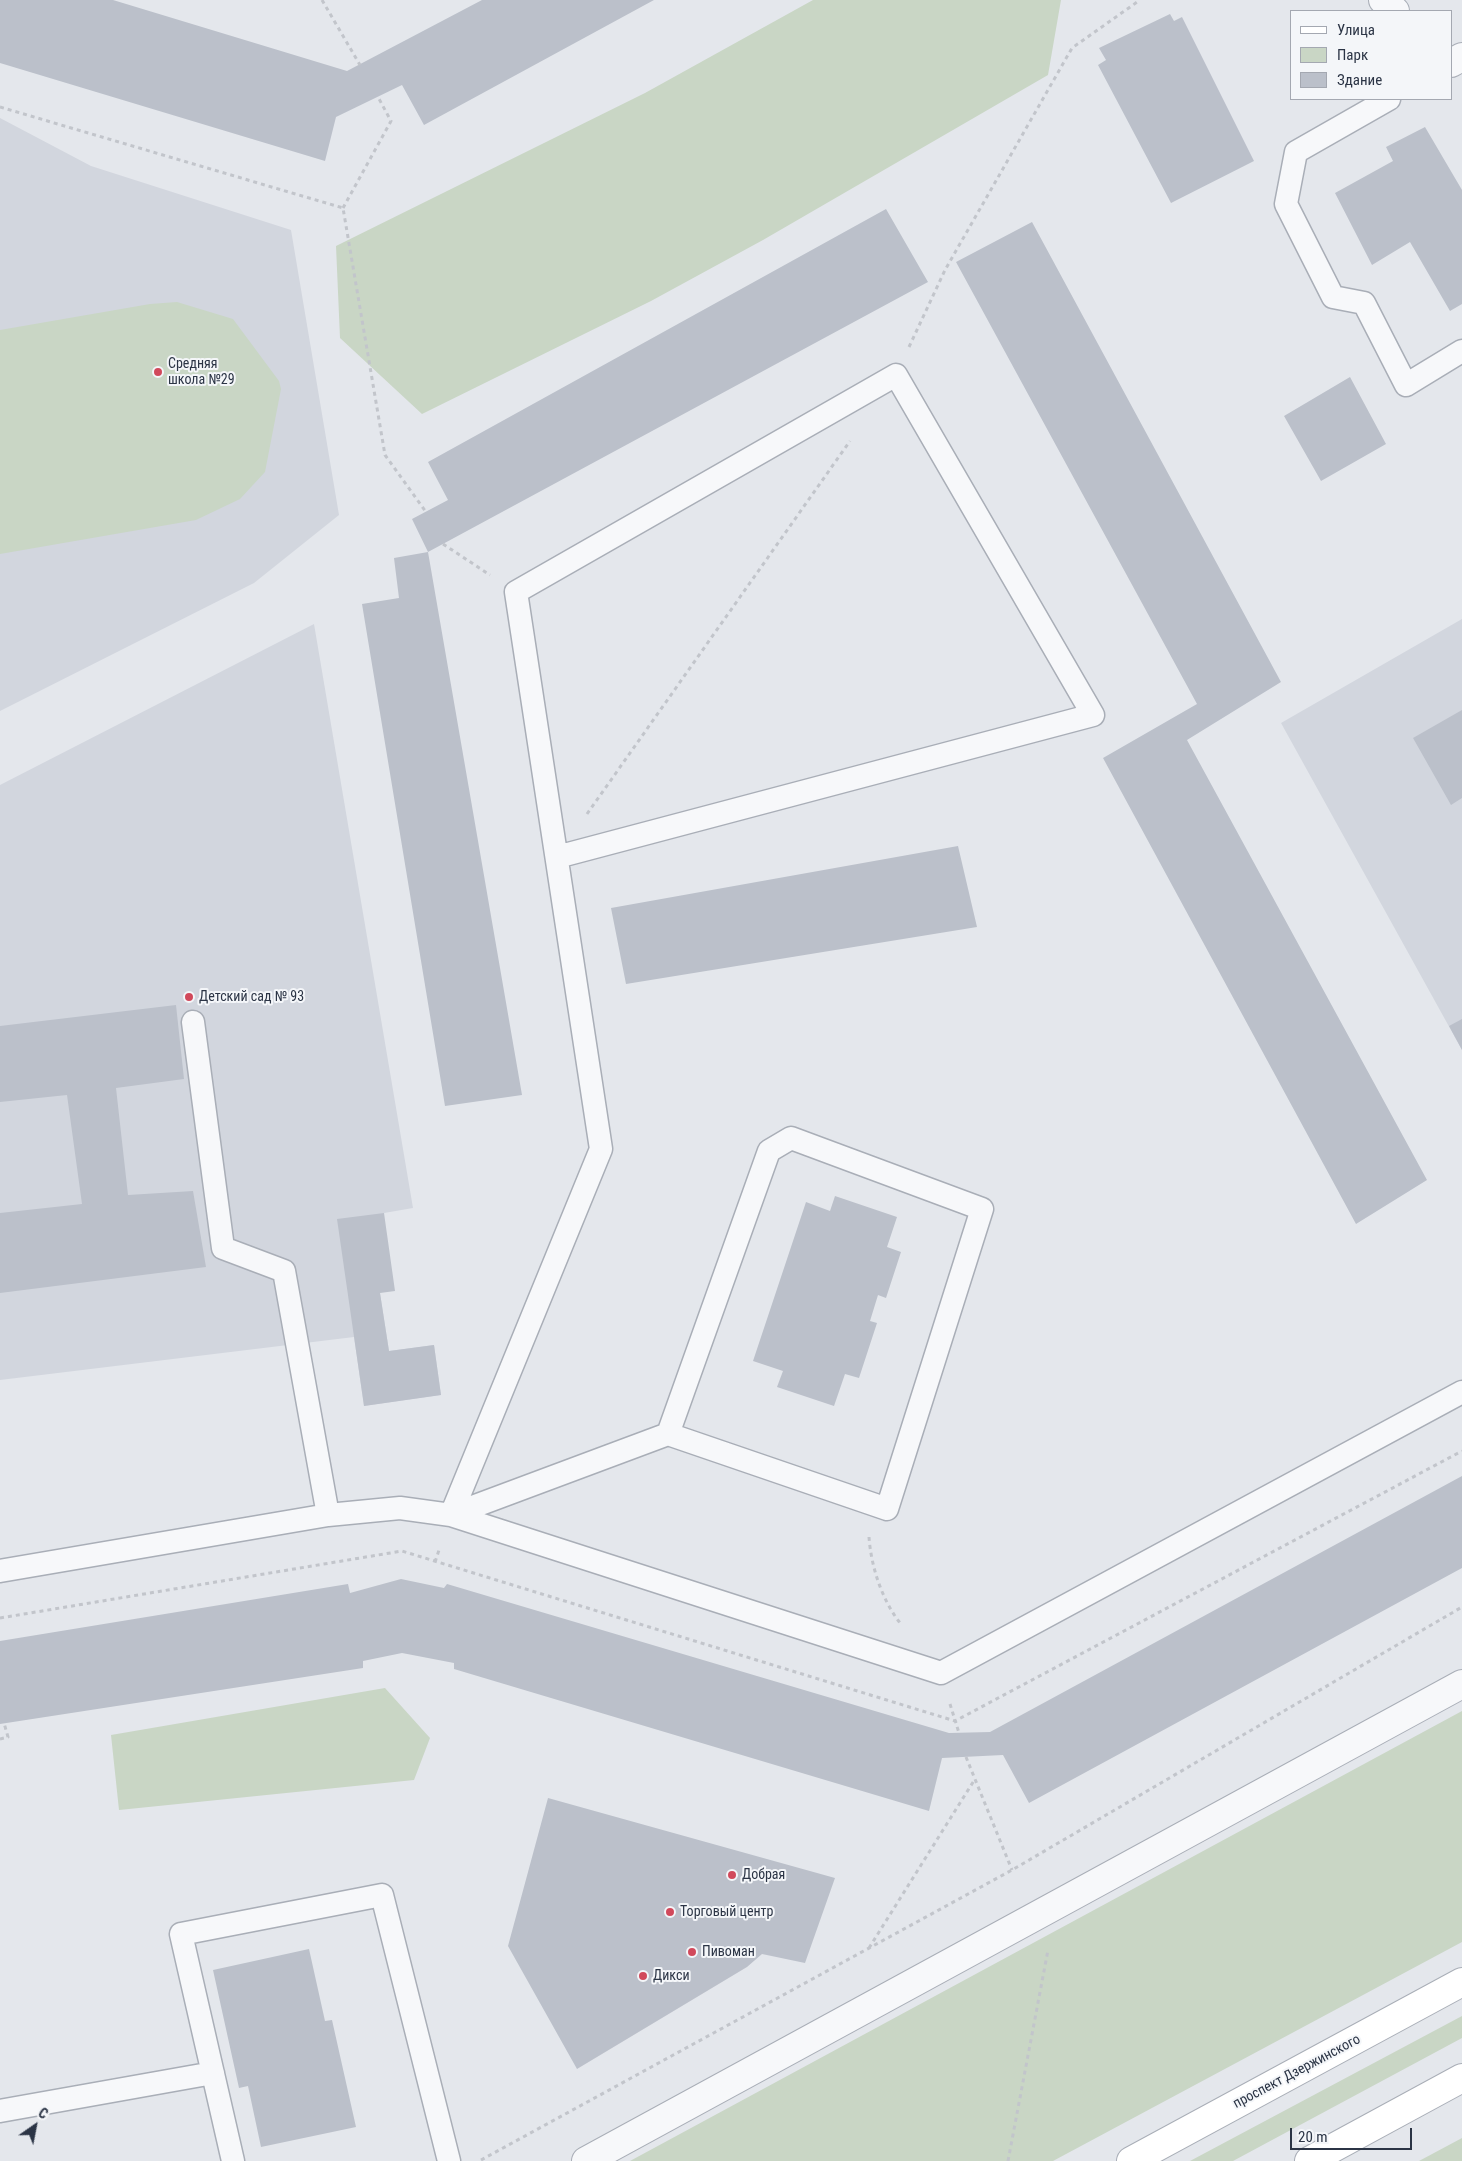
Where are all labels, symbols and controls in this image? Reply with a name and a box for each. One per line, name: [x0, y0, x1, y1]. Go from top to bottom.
legend: [1290, 10, 1452, 100]
text: Улица: [1337, 21, 1375, 39]
text: Парк: [1337, 46, 1368, 64]
text: Здание: [1337, 71, 1382, 89]
place label: Средняя школа №29: [168, 356, 235, 388]
marker: Средняя школа №29: [152, 366, 164, 378]
place label: Детский сад № 93: [199, 989, 304, 1005]
marker: Детский сад № 93: [183, 991, 195, 1003]
place label: Добрая: [742, 1867, 785, 1883]
marker: Добрая: [726, 1869, 738, 1881]
place label: Торговый центр: [680, 1904, 773, 1920]
marker: Торговый центр: [664, 1906, 676, 1918]
place label: Пивоман: [702, 1944, 755, 1960]
marker: Пивоман: [686, 1946, 698, 1958]
place label: Дикси: [653, 1968, 690, 1984]
marker: Дикси: [637, 1970, 649, 1982]
street label: проспект Дзержинского: [1231, 2031, 1363, 2113]
north arrow: [10, 2101, 60, 2151]
text: С: [35, 2105, 51, 2122]
scale bar: [1292, 2118, 1414, 2150]
text: 20 m: [1298, 2128, 1328, 2146]

